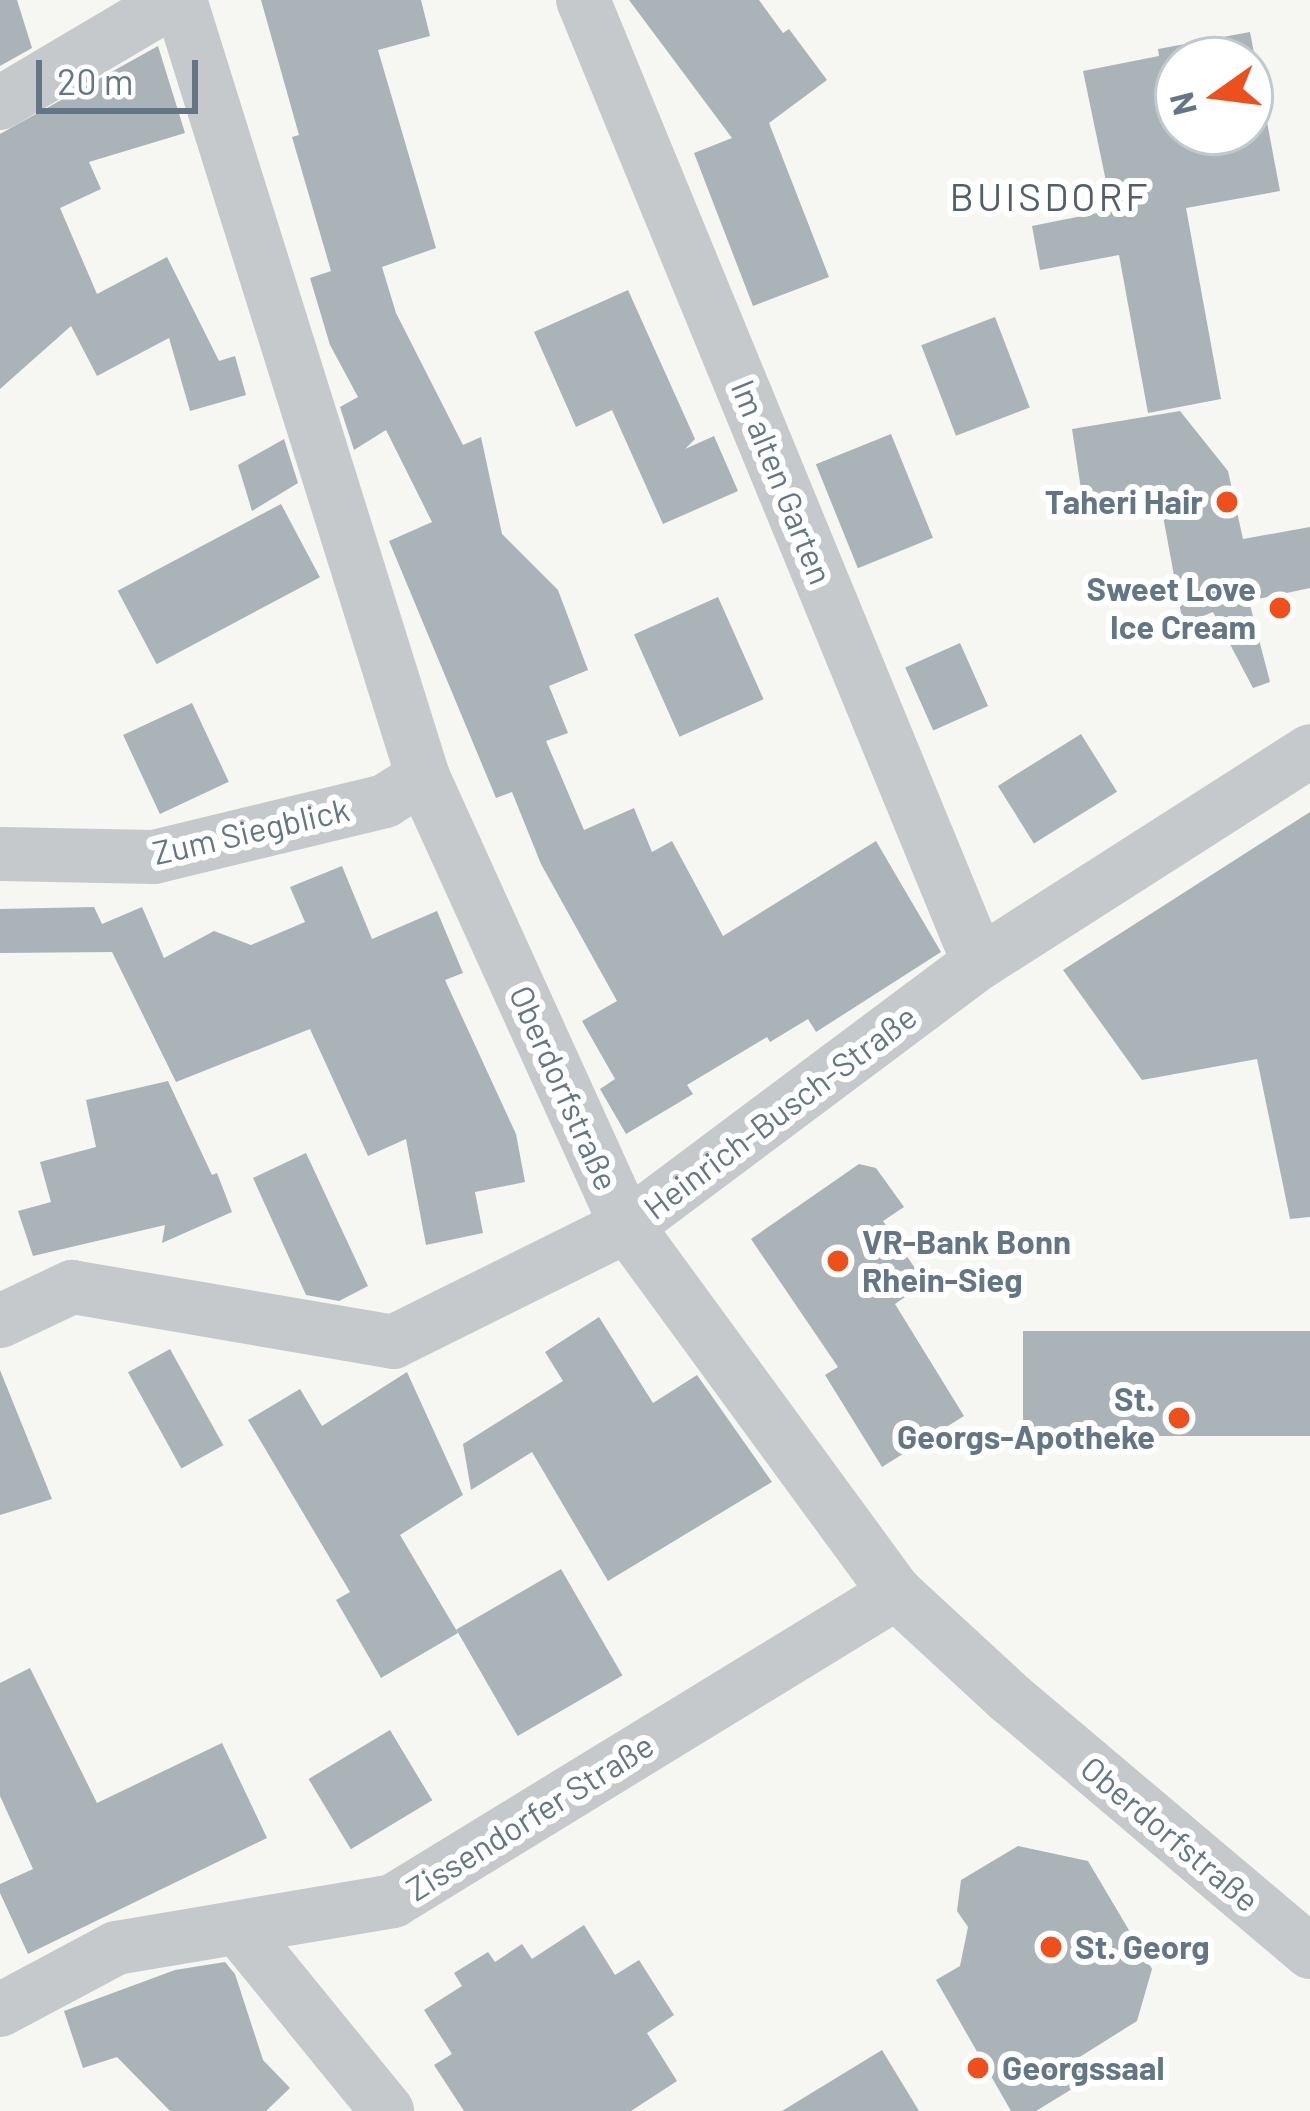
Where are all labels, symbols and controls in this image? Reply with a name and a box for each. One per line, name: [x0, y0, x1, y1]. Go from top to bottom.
scale bar: [42, 36, 204, 110]
north arrow: [1154, 36, 1274, 156]
text: 20 m: [57, 59, 134, 102]
text: N: [1160, 89, 1204, 119]
district label: BUISDORF: [950, 173, 1150, 219]
street label: Im alten Garten: [723, 374, 841, 590]
place label: Taheri Hair: [1045, 482, 1203, 522]
marker: Taheri Hair: [1214, 489, 1240, 515]
place label: Sweet Love Ice Cream: [1086, 569, 1256, 647]
marker: Sweet Love Ice Cream: [1267, 595, 1293, 621]
street label: Zum Siegblick: [149, 789, 353, 873]
street label: Oberdorfstraße: [501, 979, 627, 1197]
street label: Heinrich-Busch-Straße: [636, 997, 924, 1227]
place label: VR-Bank Bonn Rhein-Sieg: [862, 1222, 1071, 1300]
marker: VR-Bank Bonn Rhein-Sieg: [825, 1248, 851, 1274]
place label: St. Georgs-Apotheke: [897, 1379, 1155, 1457]
marker: St. Georgs-Apotheke: [1166, 1405, 1192, 1431]
street label: Zissendorfer Straße: [399, 1725, 661, 1909]
street label: Oberdorfstraße: [1073, 1748, 1267, 1920]
place label: St. Georg: [1075, 1927, 1209, 1967]
marker: St. Georg: [1038, 1934, 1064, 1960]
place label: Georgssaal: [1002, 2048, 1164, 2088]
marker: Georgssaal: [965, 2055, 991, 2081]

